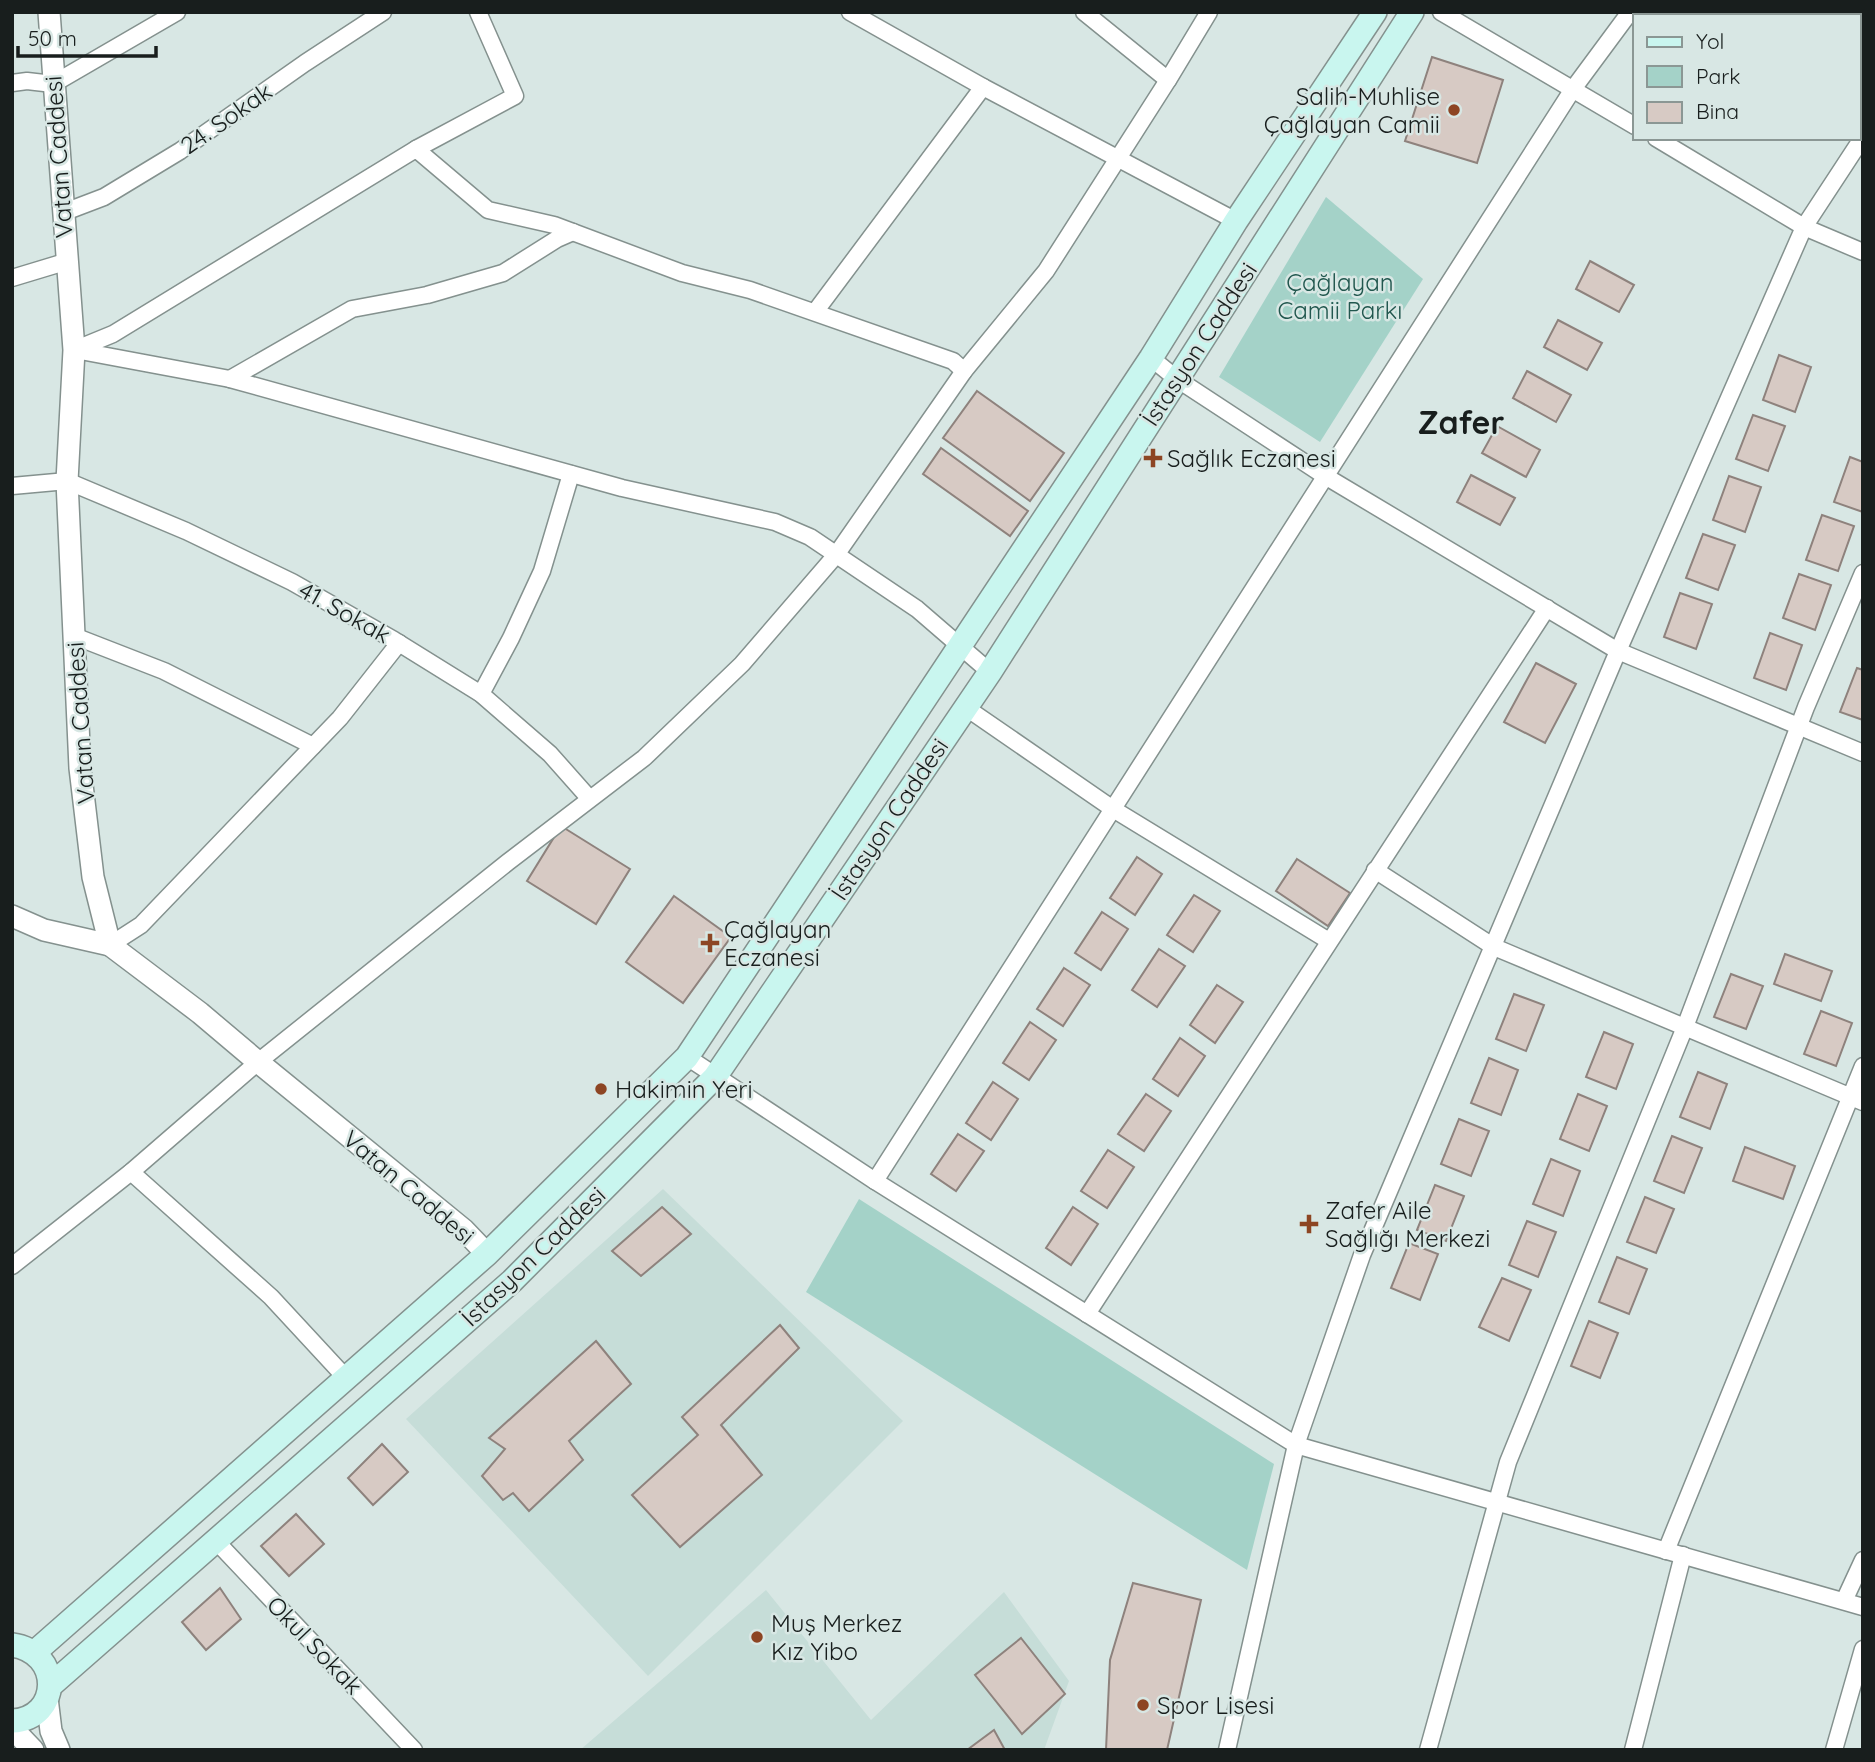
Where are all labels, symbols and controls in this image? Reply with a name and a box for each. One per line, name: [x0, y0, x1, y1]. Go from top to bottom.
scale bar: [18, 14, 156, 58]
legend: [1633, 14, 1861, 140]
text: 50 m: [28, 25, 77, 51]
text: Yol: [1696, 28, 1724, 54]
text: Park: [1696, 63, 1740, 89]
street label: Vatan Caddesi: [37, 75, 79, 239]
street label: 24. Sokak: [175, 76, 277, 160]
place label: Salih-Muhlise Çağlayan Camii: [1264, 81, 1440, 139]
text: Bina: [1696, 98, 1739, 124]
marker: Salih-Muhlise Çağlayan Camii: [1446, 102, 1462, 118]
street label: İstasyon Caddesi: [1135, 257, 1263, 431]
park label: Çağlayan Camii Parkı: [1278, 267, 1402, 325]
district label: Zafer: [1418, 402, 1504, 442]
place label: Sağlık Eczanesi: [1167, 443, 1336, 473]
marker: Sağlık Eczanesi: [1145, 450, 1161, 466]
street label: 41. Sokak: [294, 575, 396, 649]
street label: Vatan Caddesi: [59, 641, 101, 805]
street label: İstasyon Caddesi: [824, 732, 954, 906]
place label: Çağlayan Eczanesi: [724, 914, 831, 972]
marker: Çağlayan Eczanesi: [702, 935, 718, 951]
place label: Hakimin Yeri: [615, 1074, 753, 1104]
marker: Hakimin Yeri: [593, 1081, 609, 1097]
street label: Vatan Caddesi: [337, 1123, 481, 1251]
street label: İstasyon Caddesi: [455, 1180, 611, 1332]
place label: Zafer Aile Sağlığı Merkezi: [1325, 1195, 1490, 1253]
marker: Zafer Aile Sağlığı Merkezi: [1299, 1214, 1319, 1234]
street label: Okul Sokak: [261, 1590, 369, 1700]
place label: Muş Merkez Kız Yibo: [771, 1608, 902, 1666]
marker: Muş Merkez Kız Yibo: [749, 1629, 765, 1645]
place label: Spor Lisesi: [1157, 1690, 1274, 1720]
marker: Spor Lisesi: [1135, 1697, 1151, 1713]

